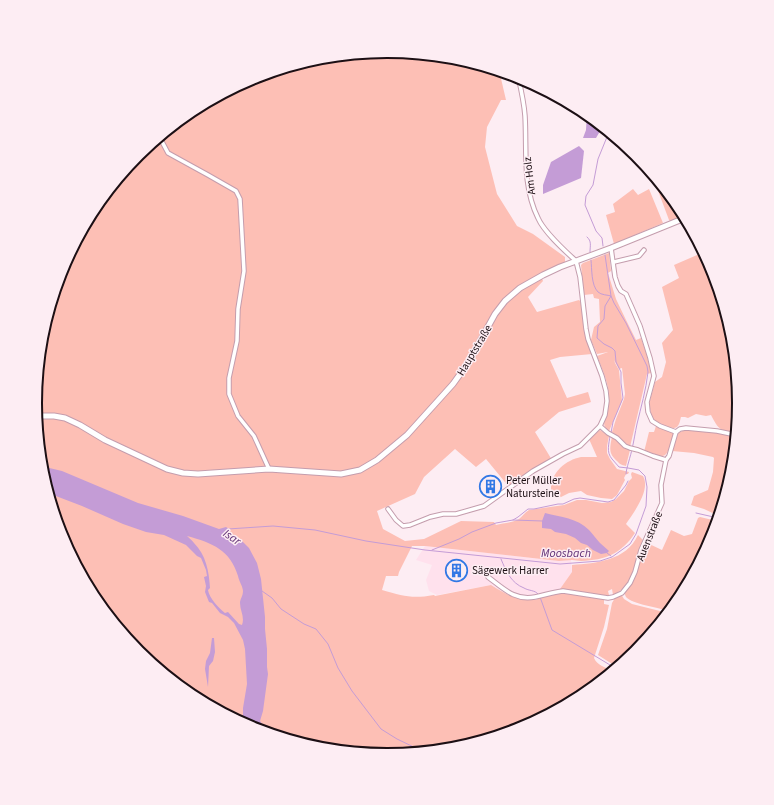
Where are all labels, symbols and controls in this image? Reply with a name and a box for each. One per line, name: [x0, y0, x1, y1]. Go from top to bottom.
street label: Am Holz: [520, 156, 539, 196]
street label: Hauptstraße: [453, 321, 496, 379]
building icon: Peter Müller Natursteine: [478, 473, 504, 499]
place label: Peter Müller Natursteine: [506, 473, 561, 501]
street label: Auenstraße: [633, 509, 666, 563]
water label: Isar: [219, 525, 245, 550]
water label: Moosbach: [541, 545, 591, 562]
building icon: Sägewerk Harrer: [443, 557, 469, 583]
place label: Sägewerk Harrer: [472, 563, 549, 578]

